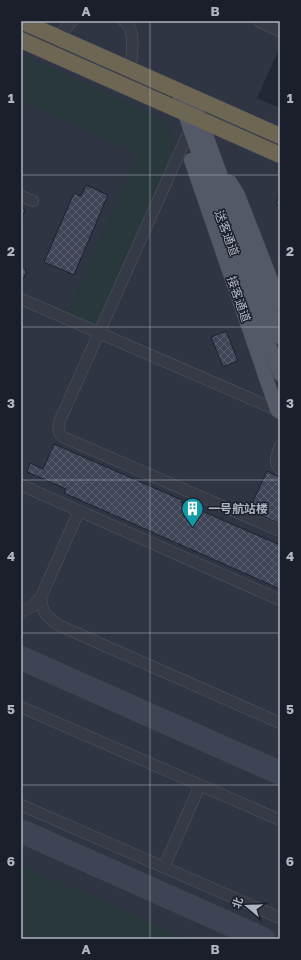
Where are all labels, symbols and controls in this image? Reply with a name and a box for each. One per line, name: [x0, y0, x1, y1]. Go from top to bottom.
text: A: [81, 3, 91, 19]
text: B: [210, 3, 220, 19]
text: 1: [8, 90, 15, 106]
text: 1: [287, 90, 294, 106]
street label: 送客通道: [212, 208, 242, 258]
text: 2: [7, 243, 15, 259]
text: 2: [286, 243, 294, 259]
street label: 接客通道: [224, 274, 254, 324]
text: 3: [7, 395, 15, 411]
text: 3: [286, 395, 294, 411]
building icon: 一号航站楼: [179, 495, 205, 528]
place label: 一号航站楼: [208, 501, 268, 516]
text: 4: [7, 548, 15, 564]
text: 4: [286, 548, 294, 564]
text: 5: [7, 701, 15, 717]
text: 5: [286, 701, 294, 717]
text: 6: [7, 853, 15, 869]
text: 6: [286, 853, 294, 869]
north arrow: [227, 886, 267, 926]
text: 北: [229, 895, 245, 910]
text: A: [81, 941, 91, 957]
text: B: [210, 941, 220, 957]

